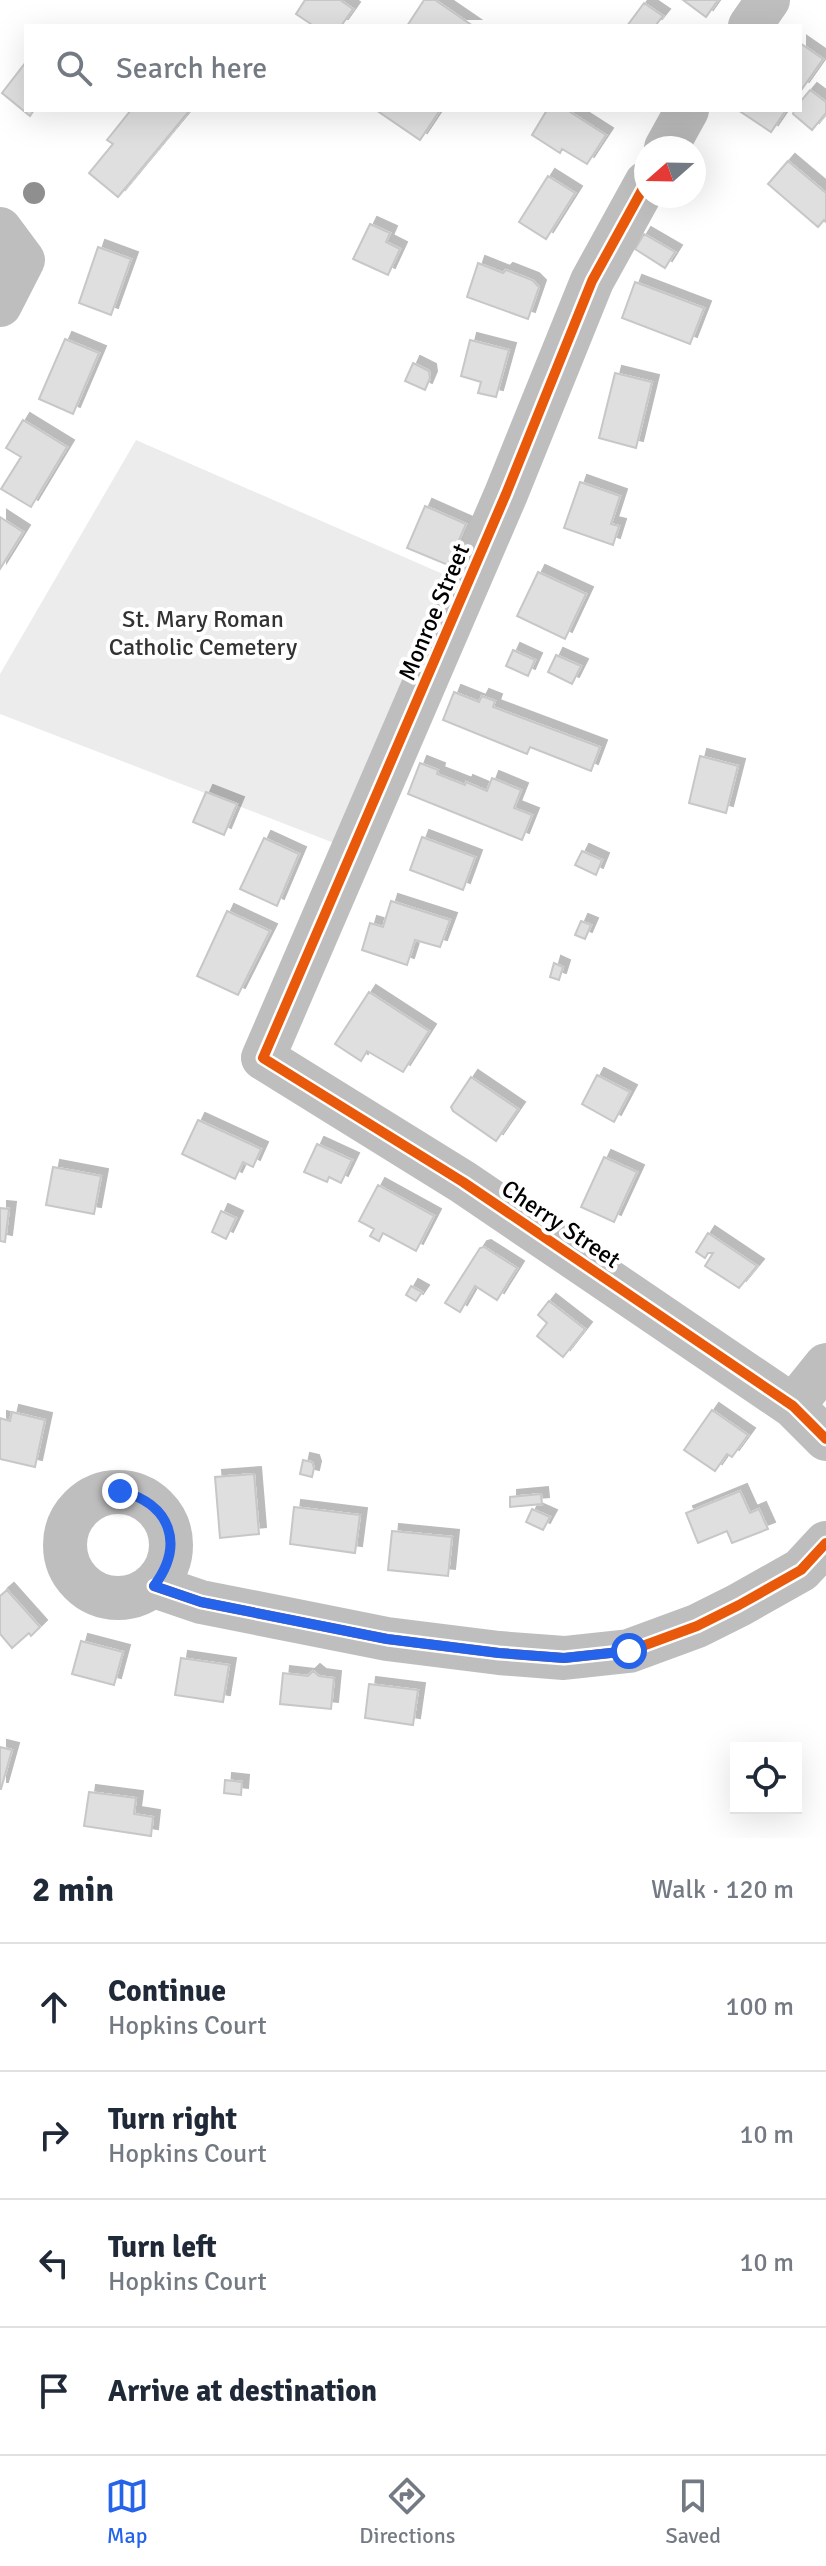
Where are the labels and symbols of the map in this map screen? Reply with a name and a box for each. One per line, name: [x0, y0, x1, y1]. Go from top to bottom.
north arrow: [634, 136, 706, 208]
street label: Monroe Street: [392, 539, 476, 685]
park label: St. Mary Roman Catholic Cemetery: [109, 604, 297, 662]
street label: Cherry Street: [496, 1173, 626, 1275]
route end: [102, 1473, 138, 1509]
route start: [611, 1633, 647, 1669]

